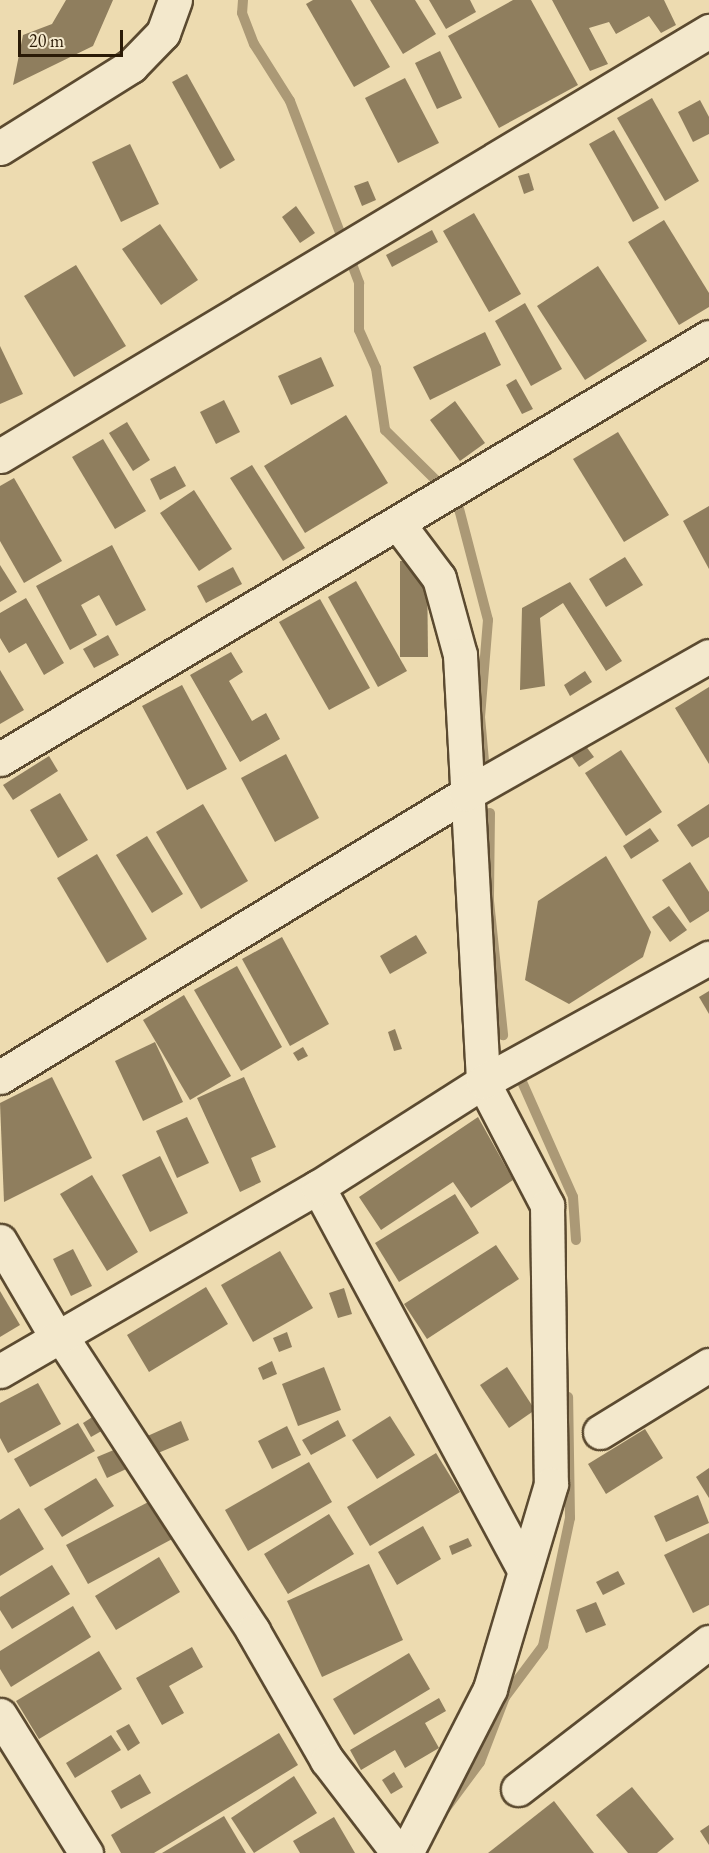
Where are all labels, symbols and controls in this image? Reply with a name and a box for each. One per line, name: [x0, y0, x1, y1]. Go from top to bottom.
scale bar: [21, 18, 126, 56]
text: 20 m: [29, 29, 64, 52]

